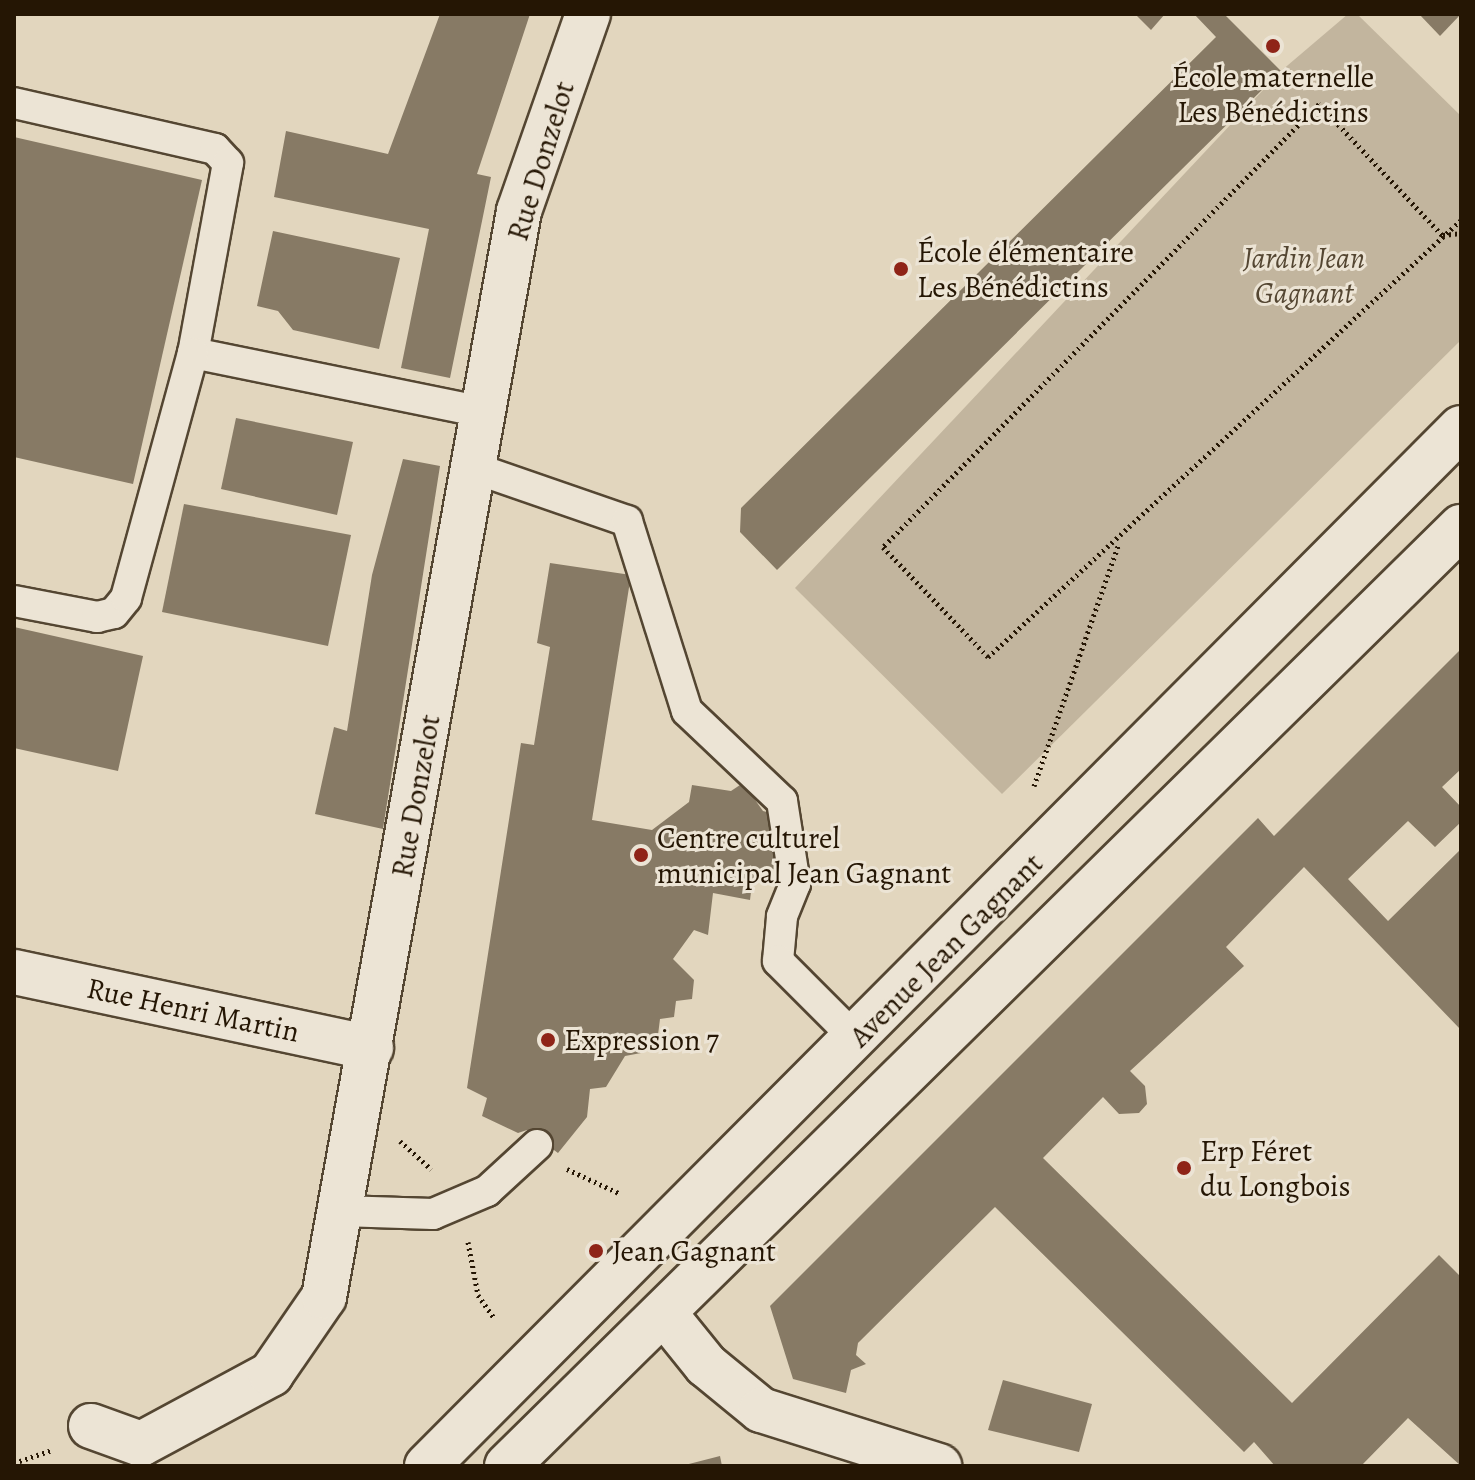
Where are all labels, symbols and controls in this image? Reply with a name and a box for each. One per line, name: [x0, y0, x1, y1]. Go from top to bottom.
marker: École maternelle Les Bénédictins: [1264, 37, 1282, 55]
place label: École maternelle Les Bénédictins: [1172, 59, 1374, 130]
street label: Rue Donzelot: [500, 77, 582, 245]
place label: École élémentaire Les Bénédictins: [917, 234, 1134, 304]
park label: Jardin Jean Gagnant: [1243, 240, 1365, 310]
marker: École élémentaire Les Bénédictins: [892, 260, 910, 278]
street label: Rue Donzelot: [384, 712, 448, 880]
place label: Centre culturel municipal Jean Gagnant: [657, 820, 951, 890]
marker: Centre culturel municipal Jean Gagnant: [632, 846, 650, 864]
street label: Avenue Jean Gagnant: [842, 846, 1050, 1054]
street label: Rue Henri Martin: [84, 970, 302, 1050]
place label: Expression 7: [564, 1022, 719, 1058]
marker: Expression 7: [539, 1031, 557, 1049]
place label: Erp Féret du Longbois: [1200, 1133, 1351, 1204]
marker: Erp Féret du Longbois: [1175, 1159, 1193, 1177]
place label: Jean Gagnant: [612, 1233, 776, 1269]
marker: Jean Gagnant: [587, 1242, 605, 1260]

